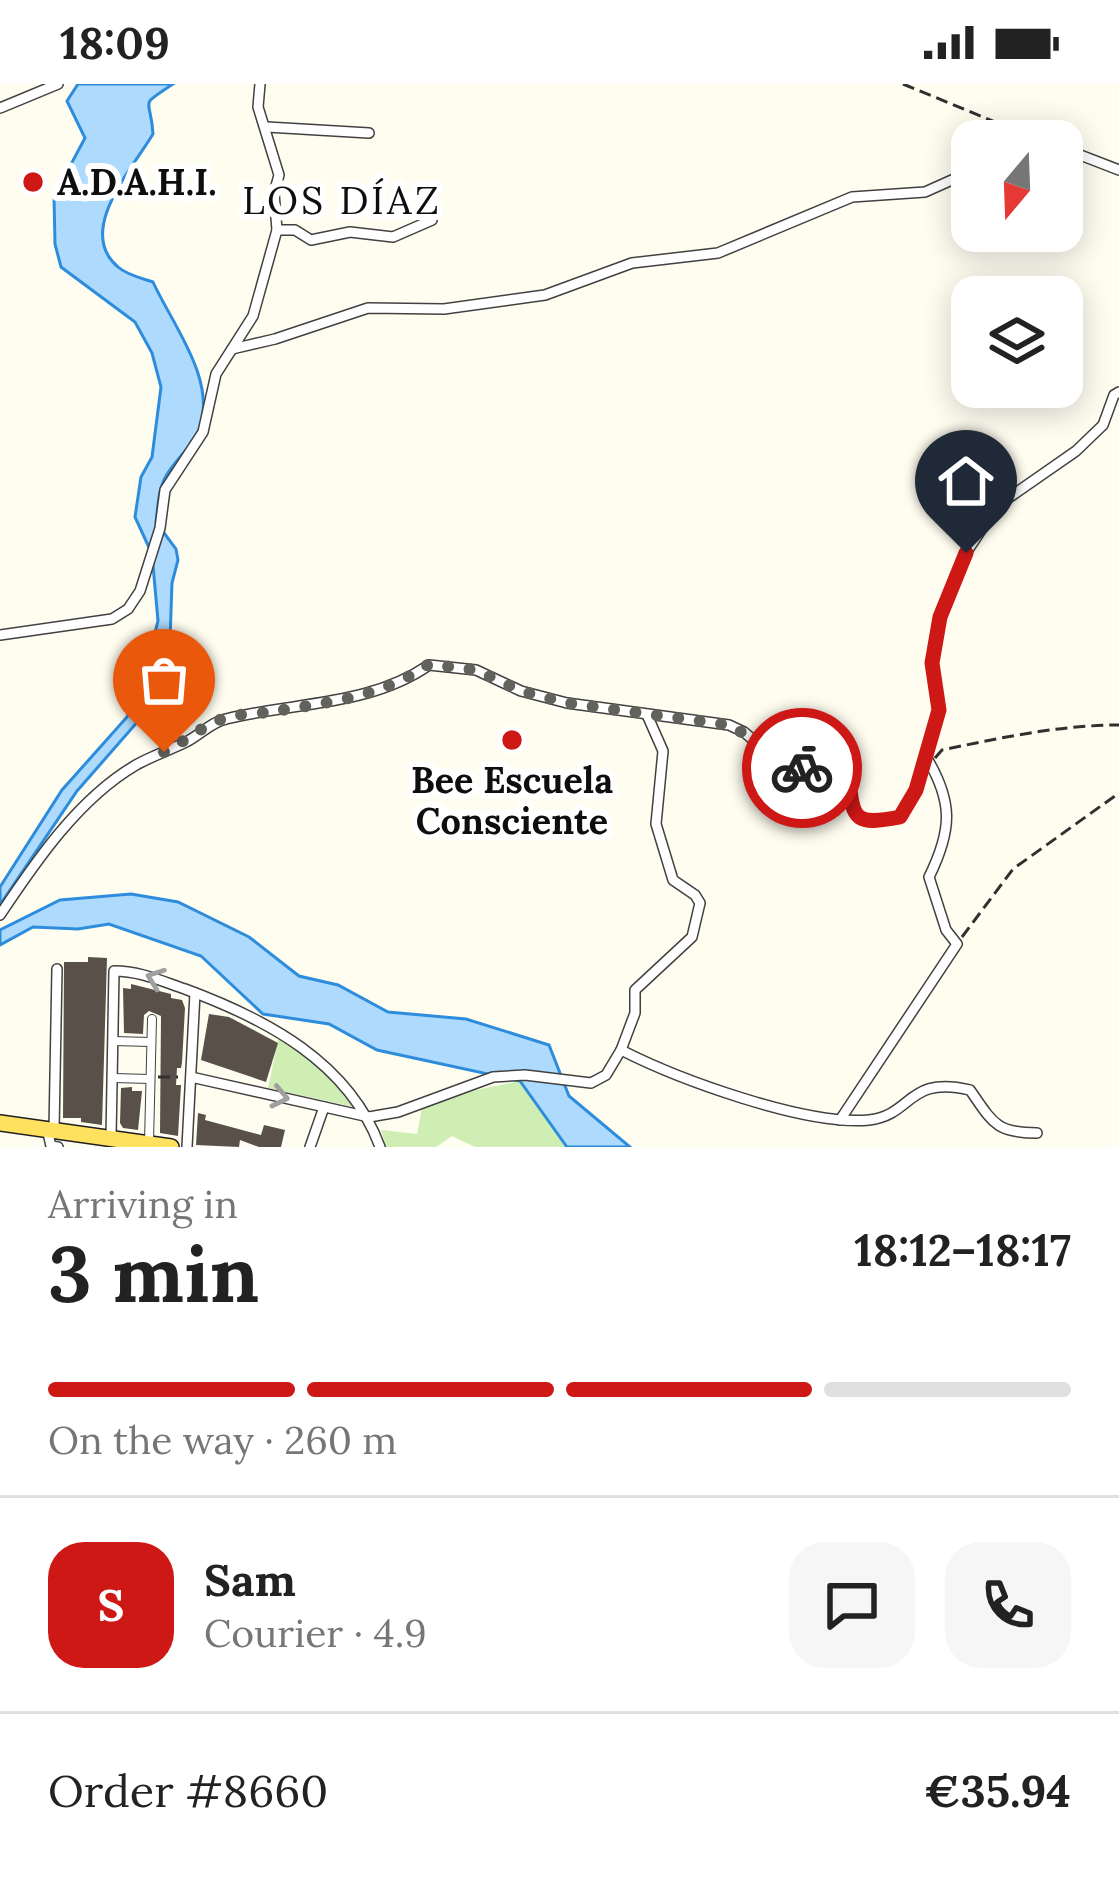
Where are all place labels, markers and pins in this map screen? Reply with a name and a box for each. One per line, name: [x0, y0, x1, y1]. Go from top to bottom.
place label: A.D.A.H.I.: [57, 159, 217, 205]
marker: A.D.A.H.I.: [20, 169, 46, 195]
pin: [915, 430, 1017, 553]
pin: [113, 629, 215, 752]
marker: Bee Escuela Consciente: [499, 727, 525, 753]
place label: Bee Escuela Consciente: [411, 757, 613, 844]

